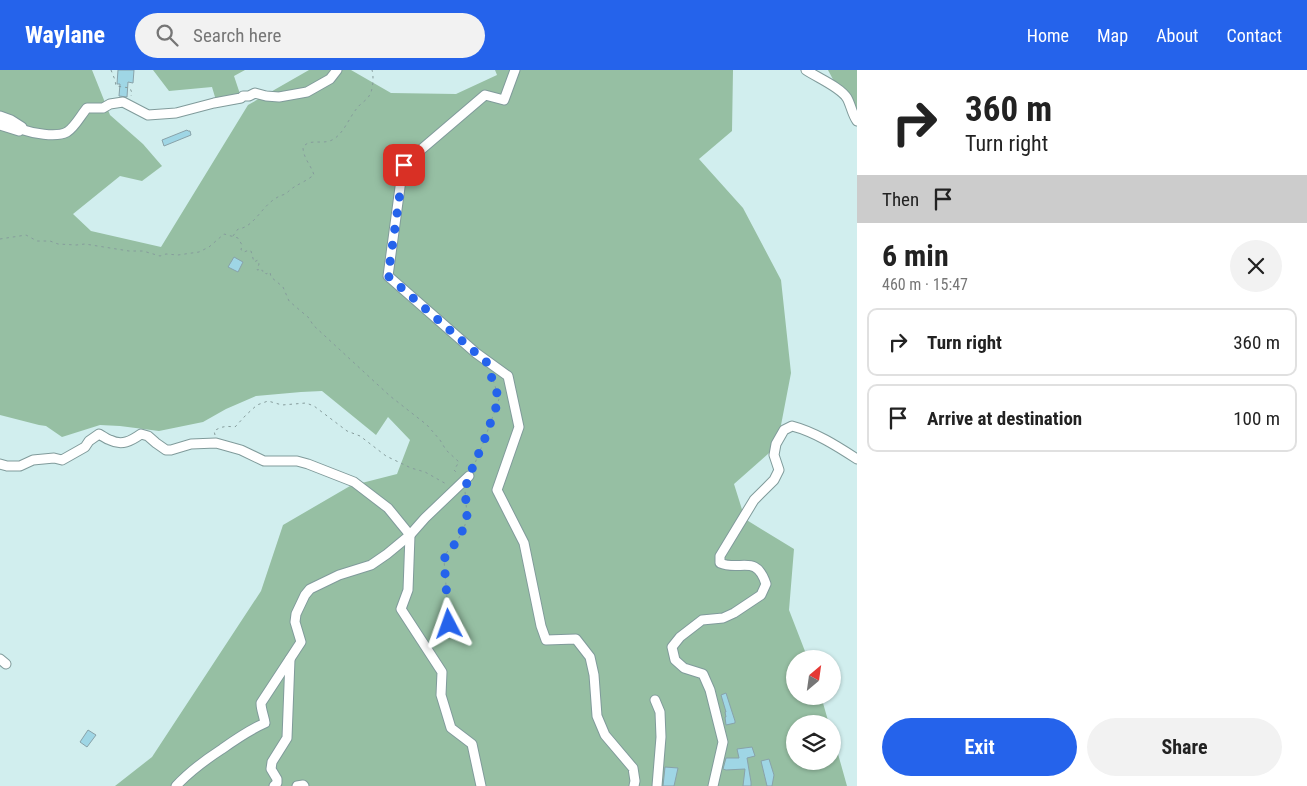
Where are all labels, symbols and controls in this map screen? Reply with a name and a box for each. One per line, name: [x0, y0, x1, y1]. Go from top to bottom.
search box: [135, 13, 485, 58]
text: Waylane: [25, 21, 105, 49]
icon: search: [153, 21, 181, 49]
text: Search here: [193, 24, 281, 47]
text: Home: [1027, 25, 1069, 46]
text: Map: [1097, 25, 1128, 46]
text: About: [1156, 25, 1198, 46]
text: Contact: [1226, 25, 1282, 46]
text: 360 m: [965, 89, 1052, 130]
icon: right: [882, 90, 947, 155]
text: Turn right: [965, 131, 1048, 156]
pin: [383, 144, 425, 186]
icon: arrive: [390, 151, 418, 179]
icon: arrive: [929, 185, 957, 213]
text: Then: [882, 188, 919, 211]
text: 6 min: [882, 238, 949, 273]
button: close: [1230, 240, 1282, 292]
text: 460 m · 15:47: [882, 275, 968, 294]
icon: right: [884, 328, 912, 356]
text: Turn right: [927, 331, 1002, 354]
text: 360 m: [1233, 331, 1280, 354]
icon: arrive: [884, 404, 912, 432]
text: Arrive at destination: [927, 407, 1082, 430]
text: 100 m: [1233, 407, 1280, 430]
position arrow: [422, 597, 474, 649]
north arrow: [786, 650, 841, 705]
map controls: [786, 650, 841, 770]
button: layers: [786, 715, 841, 770]
button: Exit: [882, 718, 1077, 776]
button: Share: [1087, 718, 1282, 776]

